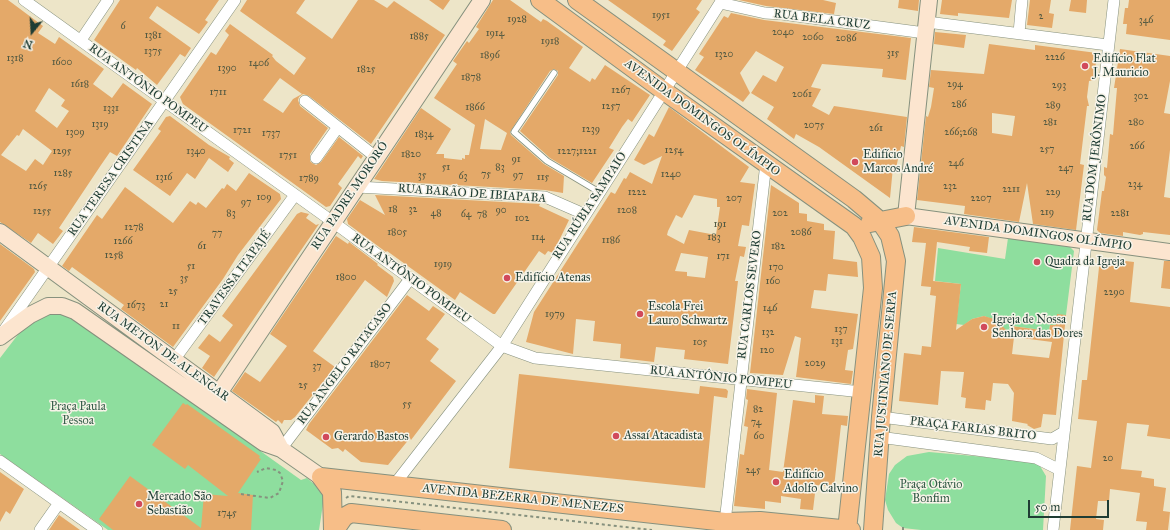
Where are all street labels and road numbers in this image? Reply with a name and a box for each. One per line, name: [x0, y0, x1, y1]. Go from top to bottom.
street label: RUA BELA CRUZ: [773, 7, 871, 33]
street label: RUA ANTÔNIO POMPEU: [86, 41, 210, 137]
street label: AVENIDA DOMINGOS OLÍMPIO: [621, 57, 783, 179]
street label: RUA DOM JERÔNIMO: [1080, 93, 1110, 223]
street label: RUA TERESA CRISTINA: [65, 117, 157, 239]
street label: RUA PADRE MORORÓ: [308, 139, 392, 253]
street label: RUA RÚBIA SAMPAIO: [550, 150, 630, 262]
street label: RUA BARÃO DE IBIAPABA: [397, 182, 547, 206]
street label: AVENIDA DOMINGOS OLÍMPIO: [943, 214, 1133, 254]
street label: TRAVESSA ITAPAJÉ: [196, 228, 274, 328]
street label: RUA CARLOS SEVERO: [735, 230, 765, 360]
street label: RUA ANTÔNIO POMPEU: [349, 231, 473, 327]
street label: RUA JUSTINIANO DE SERPA: [872, 290, 900, 458]
street label: RUA METON DE ALENCAR: [94, 299, 232, 405]
street label: RUA ÂNGELO RATACASO: [295, 300, 395, 428]
street label: RUA ANTÔNIO POMPEU: [649, 363, 793, 393]
street label: PRAÇA FARIAS BRITO: [909, 414, 1037, 444]
street label: AVENIDA BEZERRA DE MENEZES: [421, 481, 625, 517]

